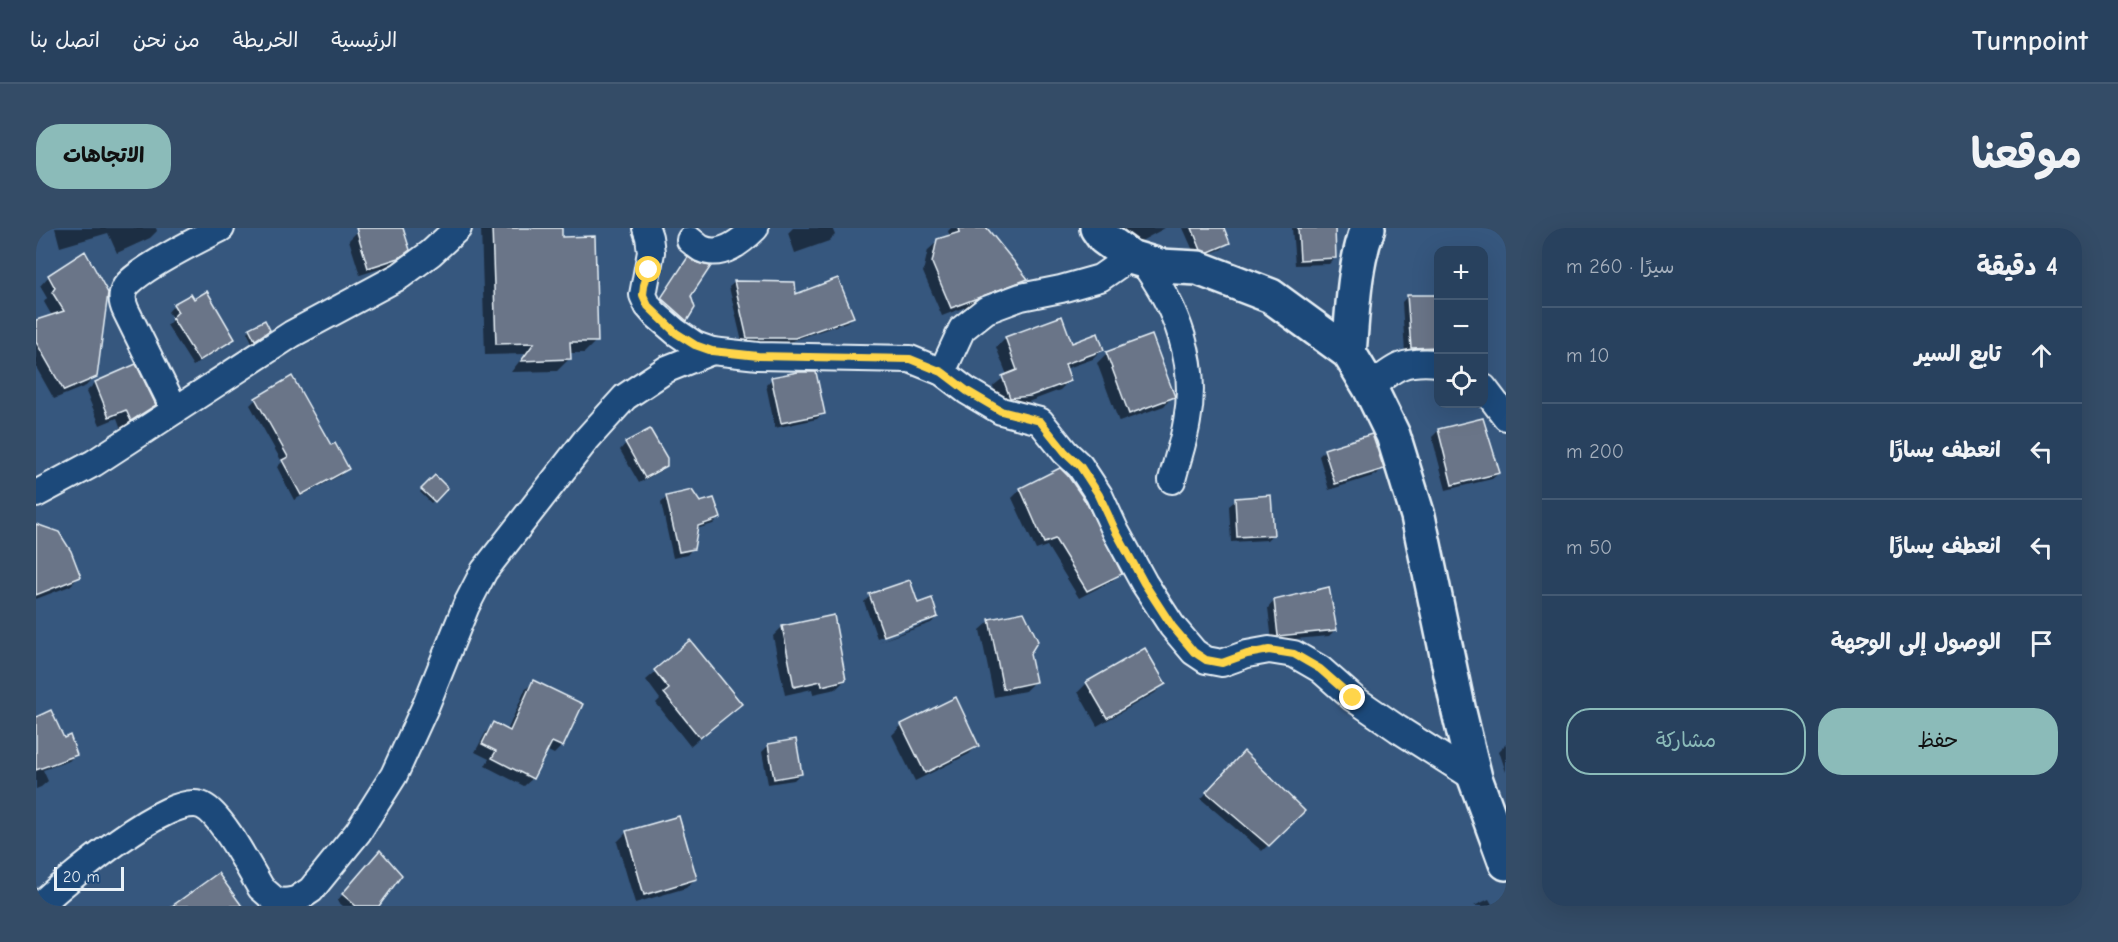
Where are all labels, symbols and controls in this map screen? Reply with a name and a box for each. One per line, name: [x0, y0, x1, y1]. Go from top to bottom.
text: Turnpoint: [1972, 25, 2088, 57]
text: اتصل بنا: [30, 28, 100, 52]
text: من نحن: [133, 28, 200, 52]
text: الخريطة: [233, 28, 298, 52]
text: الرئيسية: [331, 28, 397, 52]
button: الاتجاهات: [36, 124, 171, 189]
text: موقعنا: [1971, 130, 2082, 179]
map controls: [1434, 246, 1488, 408]
button: +: [1434, 246, 1488, 300]
text: 4 دقيقة: [1977, 252, 2058, 282]
text: سيرًا · 260 m: [1566, 255, 1674, 278]
route start: [635, 256, 661, 282]
button: −: [1434, 300, 1488, 354]
icon: ahead: [2025, 339, 2058, 372]
text: تابع السير: [1915, 341, 2001, 367]
text: 10 m: [1566, 344, 1609, 367]
button: locate: [1434, 354, 1488, 408]
icon: left: [2025, 435, 2058, 468]
text: انعطف يسارًا: [1889, 437, 2001, 463]
text: 200 m: [1566, 440, 1624, 463]
icon: left: [2025, 531, 2058, 564]
text: انعطف يسارًا: [1889, 533, 2001, 559]
text: 50 m: [1566, 536, 1612, 559]
icon: arrive: [2025, 627, 2058, 660]
text: الوصول إلى الوجهة: [1831, 629, 2001, 655]
route end: [1339, 684, 1365, 710]
button: مشاركة: [1566, 708, 1806, 775]
button: حفظ: [1818, 708, 2058, 775]
scale bar: [54, 864, 124, 892]
text: 20 m: [63, 868, 100, 886]

